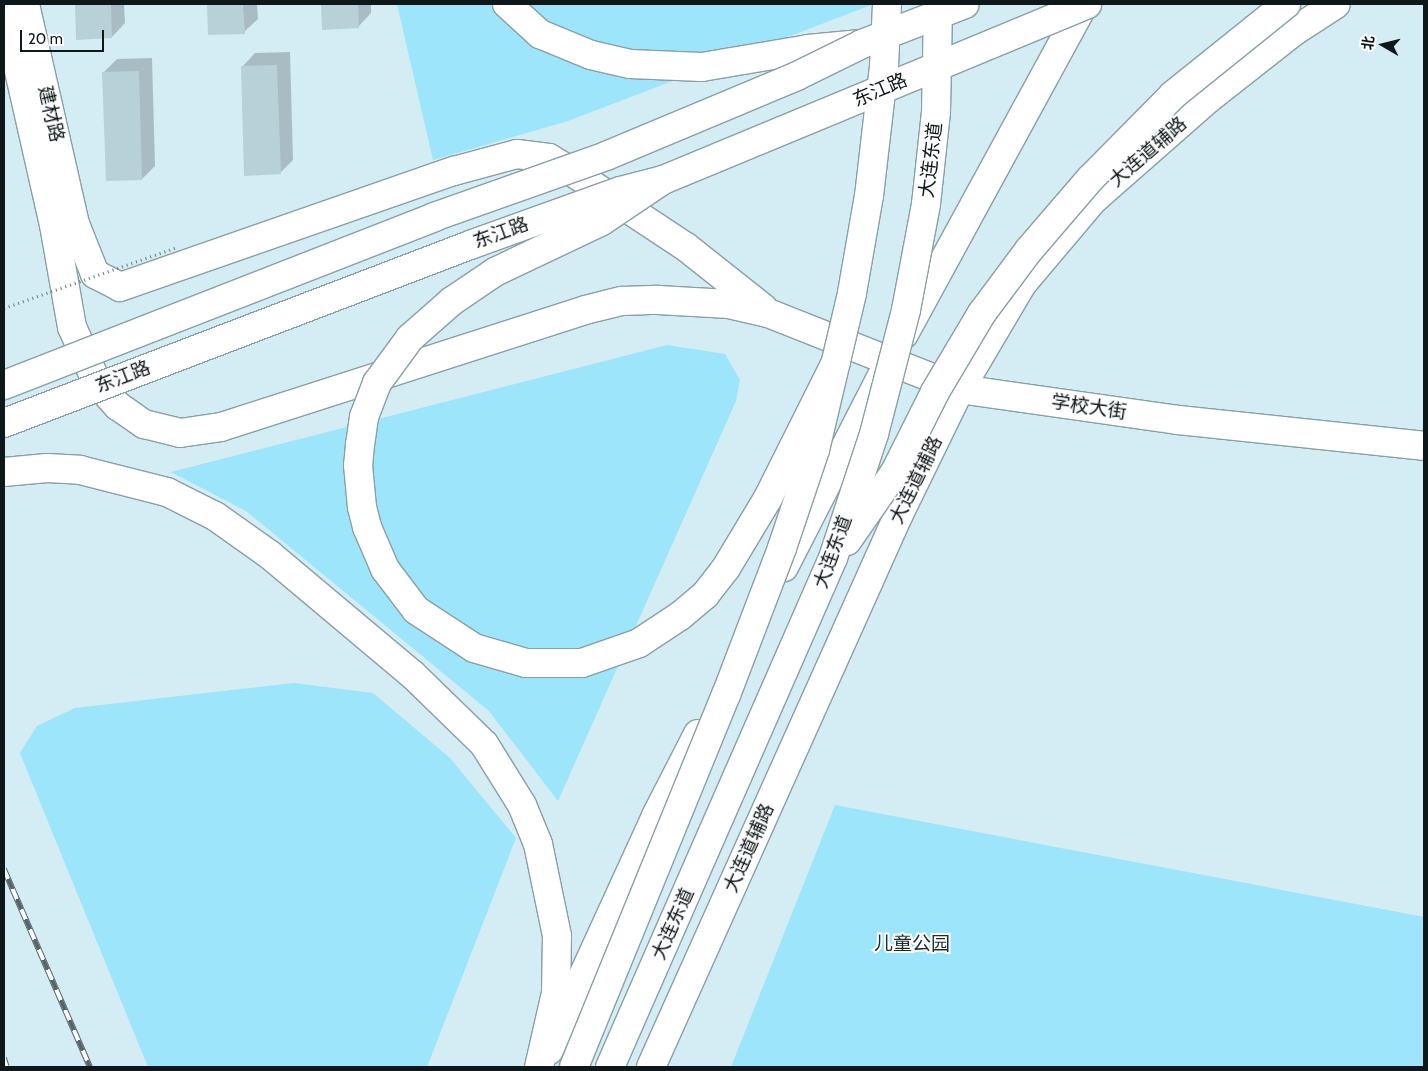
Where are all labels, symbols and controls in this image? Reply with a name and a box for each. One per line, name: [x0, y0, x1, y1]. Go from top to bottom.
scale bar: [22, 20, 106, 52]
north arrow: [1358, 20, 1408, 70]
text: 20 m: [28, 30, 63, 48]
text: 北: [1358, 35, 1378, 51]
street label: 东江路: [849, 68, 911, 112]
street label: 建材路: [33, 84, 69, 144]
street label: 大连道辅路: [1105, 112, 1191, 192]
street label: 大连东道: [915, 121, 947, 199]
street label: 东江路: [470, 213, 532, 253]
street label: 东江路: [92, 356, 154, 398]
street label: 学校大街: [1050, 390, 1128, 424]
street label: 大连道辅路: [885, 432, 947, 528]
street label: 大连东道: [809, 512, 857, 592]
street label: 大连道辅路: [719, 800, 779, 896]
street label: 大连东道: [647, 885, 699, 963]
park label: 儿童公园: [874, 933, 950, 955]

